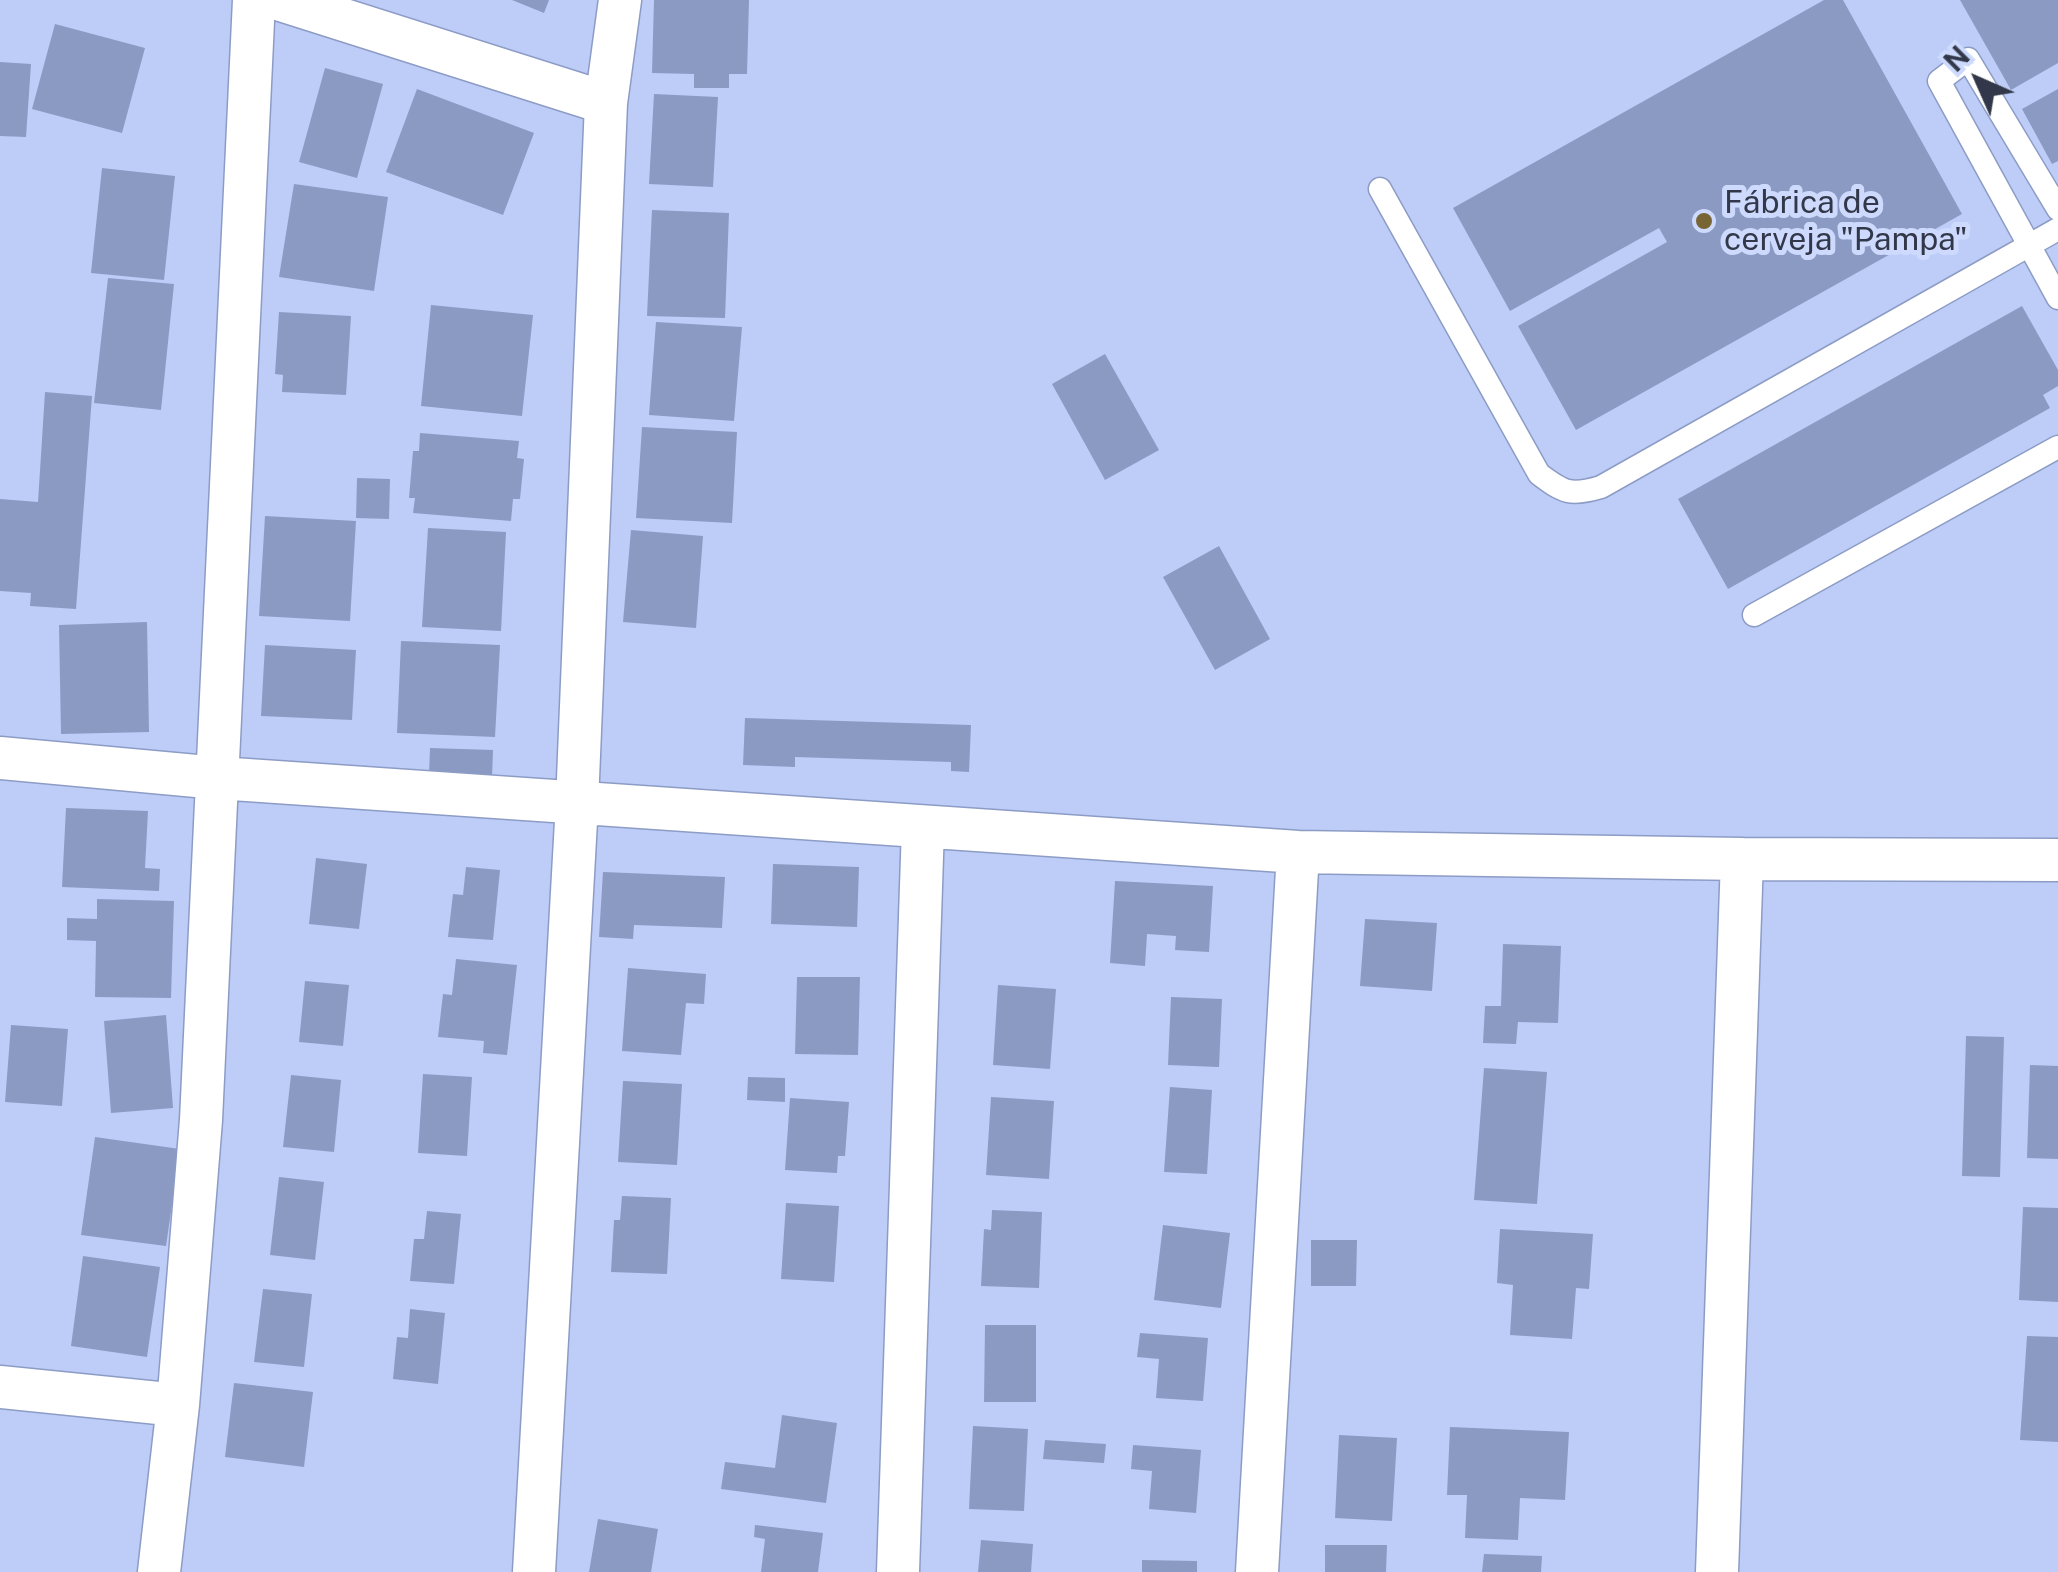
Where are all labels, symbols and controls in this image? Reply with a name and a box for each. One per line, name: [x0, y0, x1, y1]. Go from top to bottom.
north arrow: [1928, 30, 2028, 130]
text: N: [1937, 39, 1976, 78]
place label: Fábrica de cerveja "Pampa": [1724, 184, 1968, 259]
marker: Fábrica de cerveja "Pampa": [1693, 210, 1715, 232]

